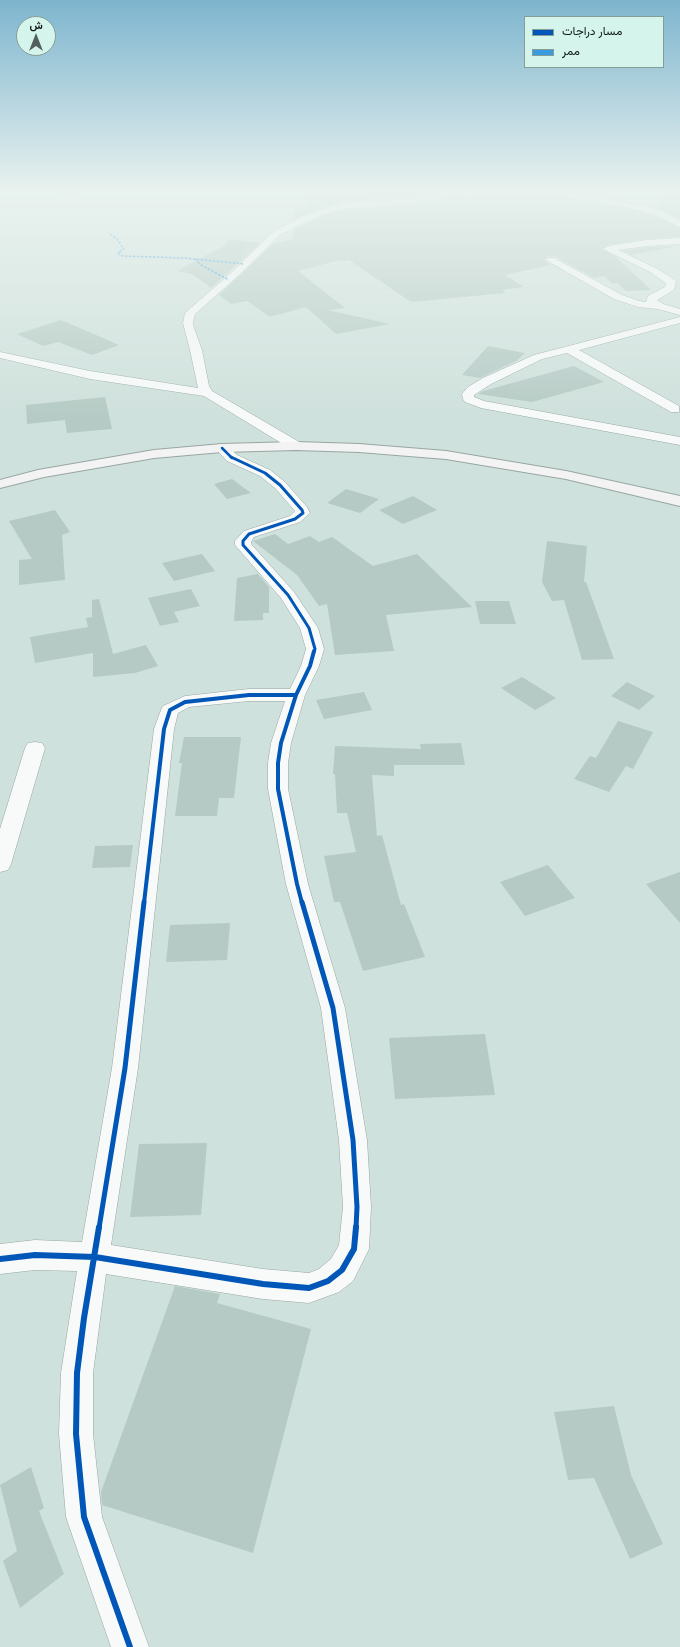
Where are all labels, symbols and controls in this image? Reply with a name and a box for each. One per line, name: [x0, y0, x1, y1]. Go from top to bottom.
north arrow: [16, 16, 56, 56]
legend: [524, 16, 664, 68]
text: ش: [29, 18, 43, 32]
text: مسار دراجات: [562, 23, 622, 38]
text: ممر: [562, 43, 580, 58]

